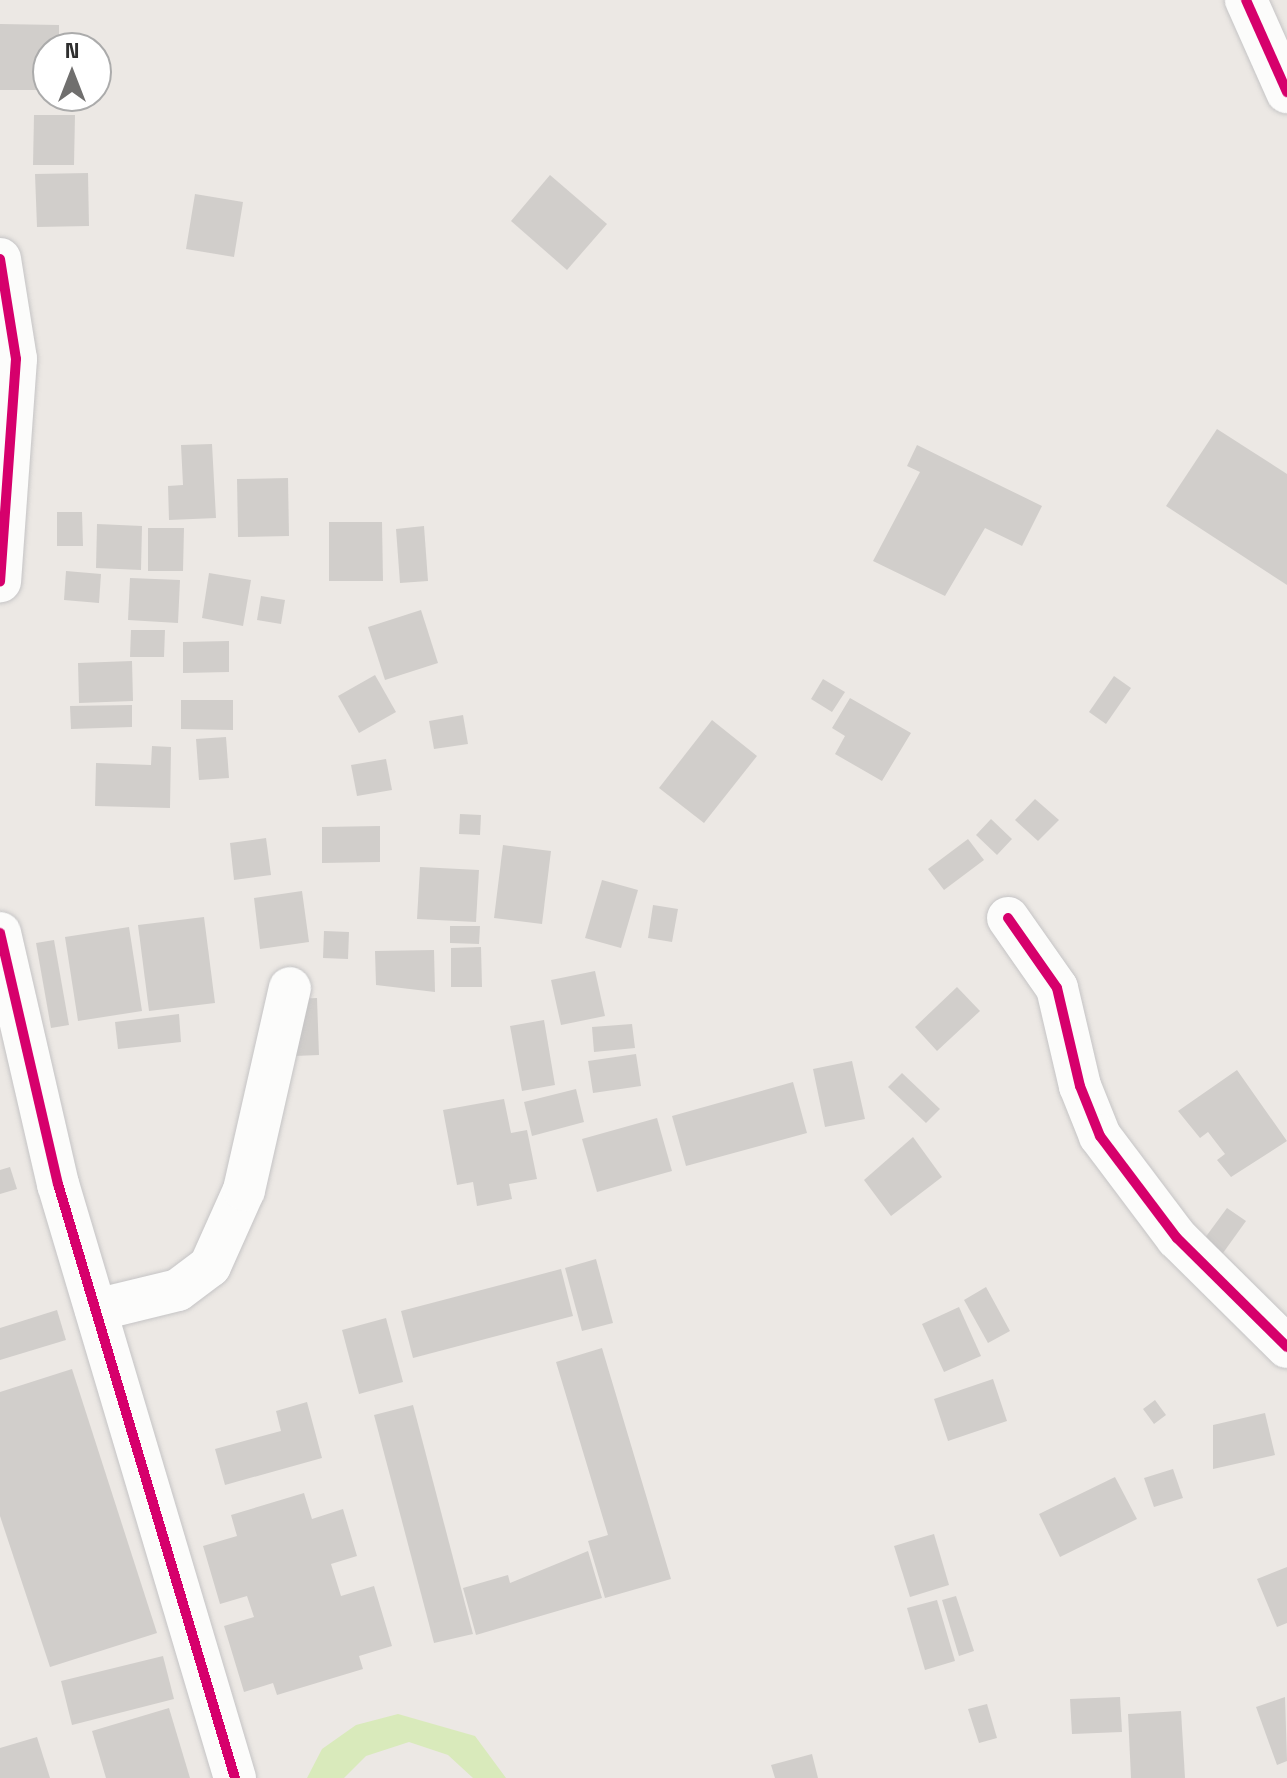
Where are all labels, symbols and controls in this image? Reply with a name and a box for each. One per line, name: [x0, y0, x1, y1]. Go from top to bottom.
north arrow: [32, 32, 112, 112]
text: N: [65, 36, 79, 64]

